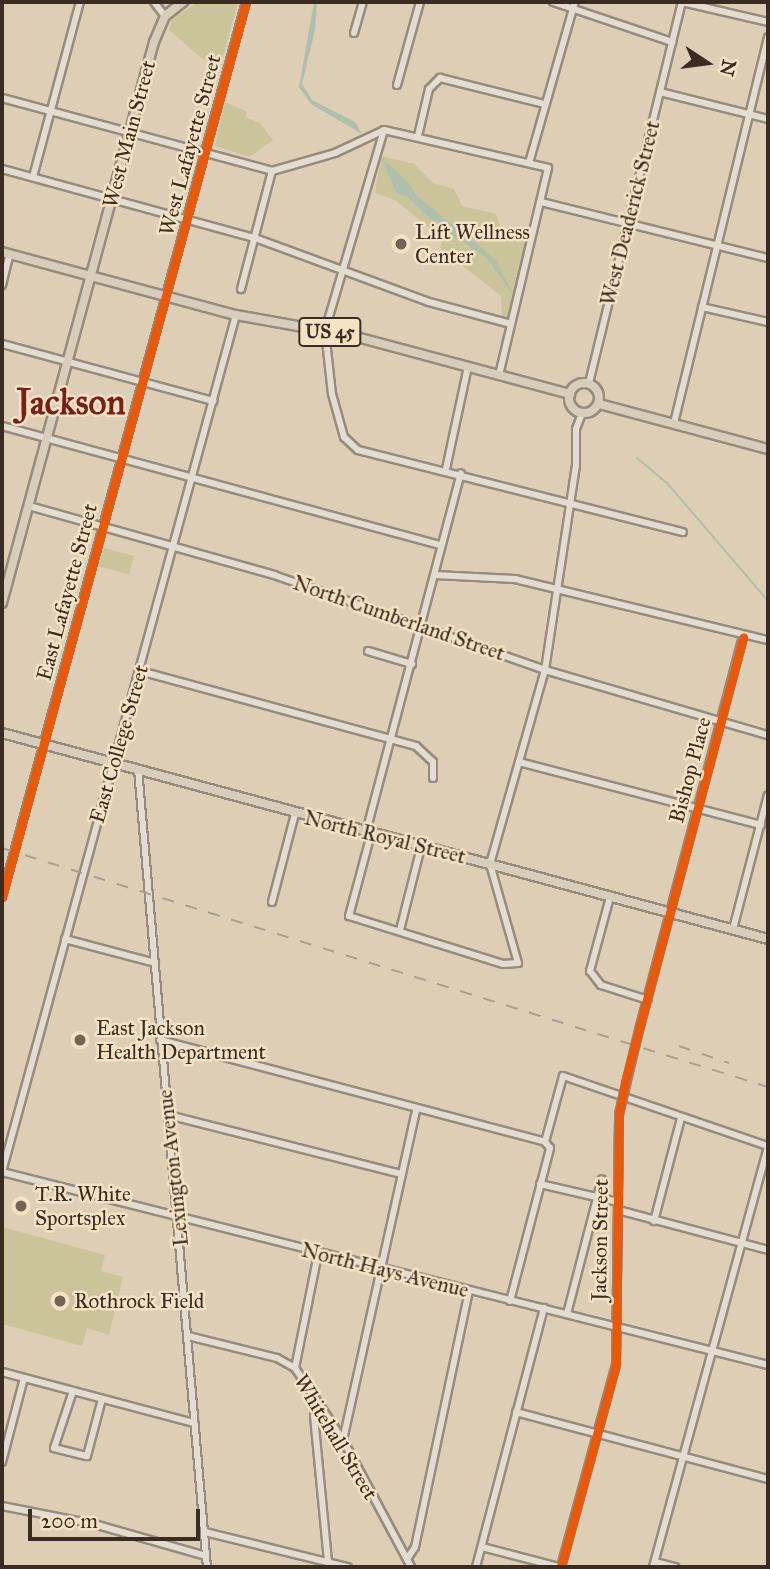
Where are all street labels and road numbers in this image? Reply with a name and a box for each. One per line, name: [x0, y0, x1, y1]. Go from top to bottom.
street label: West Lafayette Street: [154, 52, 226, 238]
street label: West Main Street: [97, 57, 161, 211]
street label: West Deaderick Street: [595, 118, 665, 308]
road number: US 45: [297, 316, 363, 348]
street label: East Lafayette Street: [31, 501, 103, 683]
street label: North Cumberland Street: [290, 570, 508, 666]
street label: East College Street: [84, 662, 154, 826]
street label: Bishop Place: [664, 714, 716, 826]
street label: North Royal Street: [302, 805, 468, 869]
street label: Lexington Avenue: [152, 1088, 194, 1248]
street label: Jackson Street: [586, 1179, 614, 1301]
street label: North Hays Avenue: [299, 1237, 471, 1303]
street label: Whitehall Street: [289, 1370, 383, 1504]

